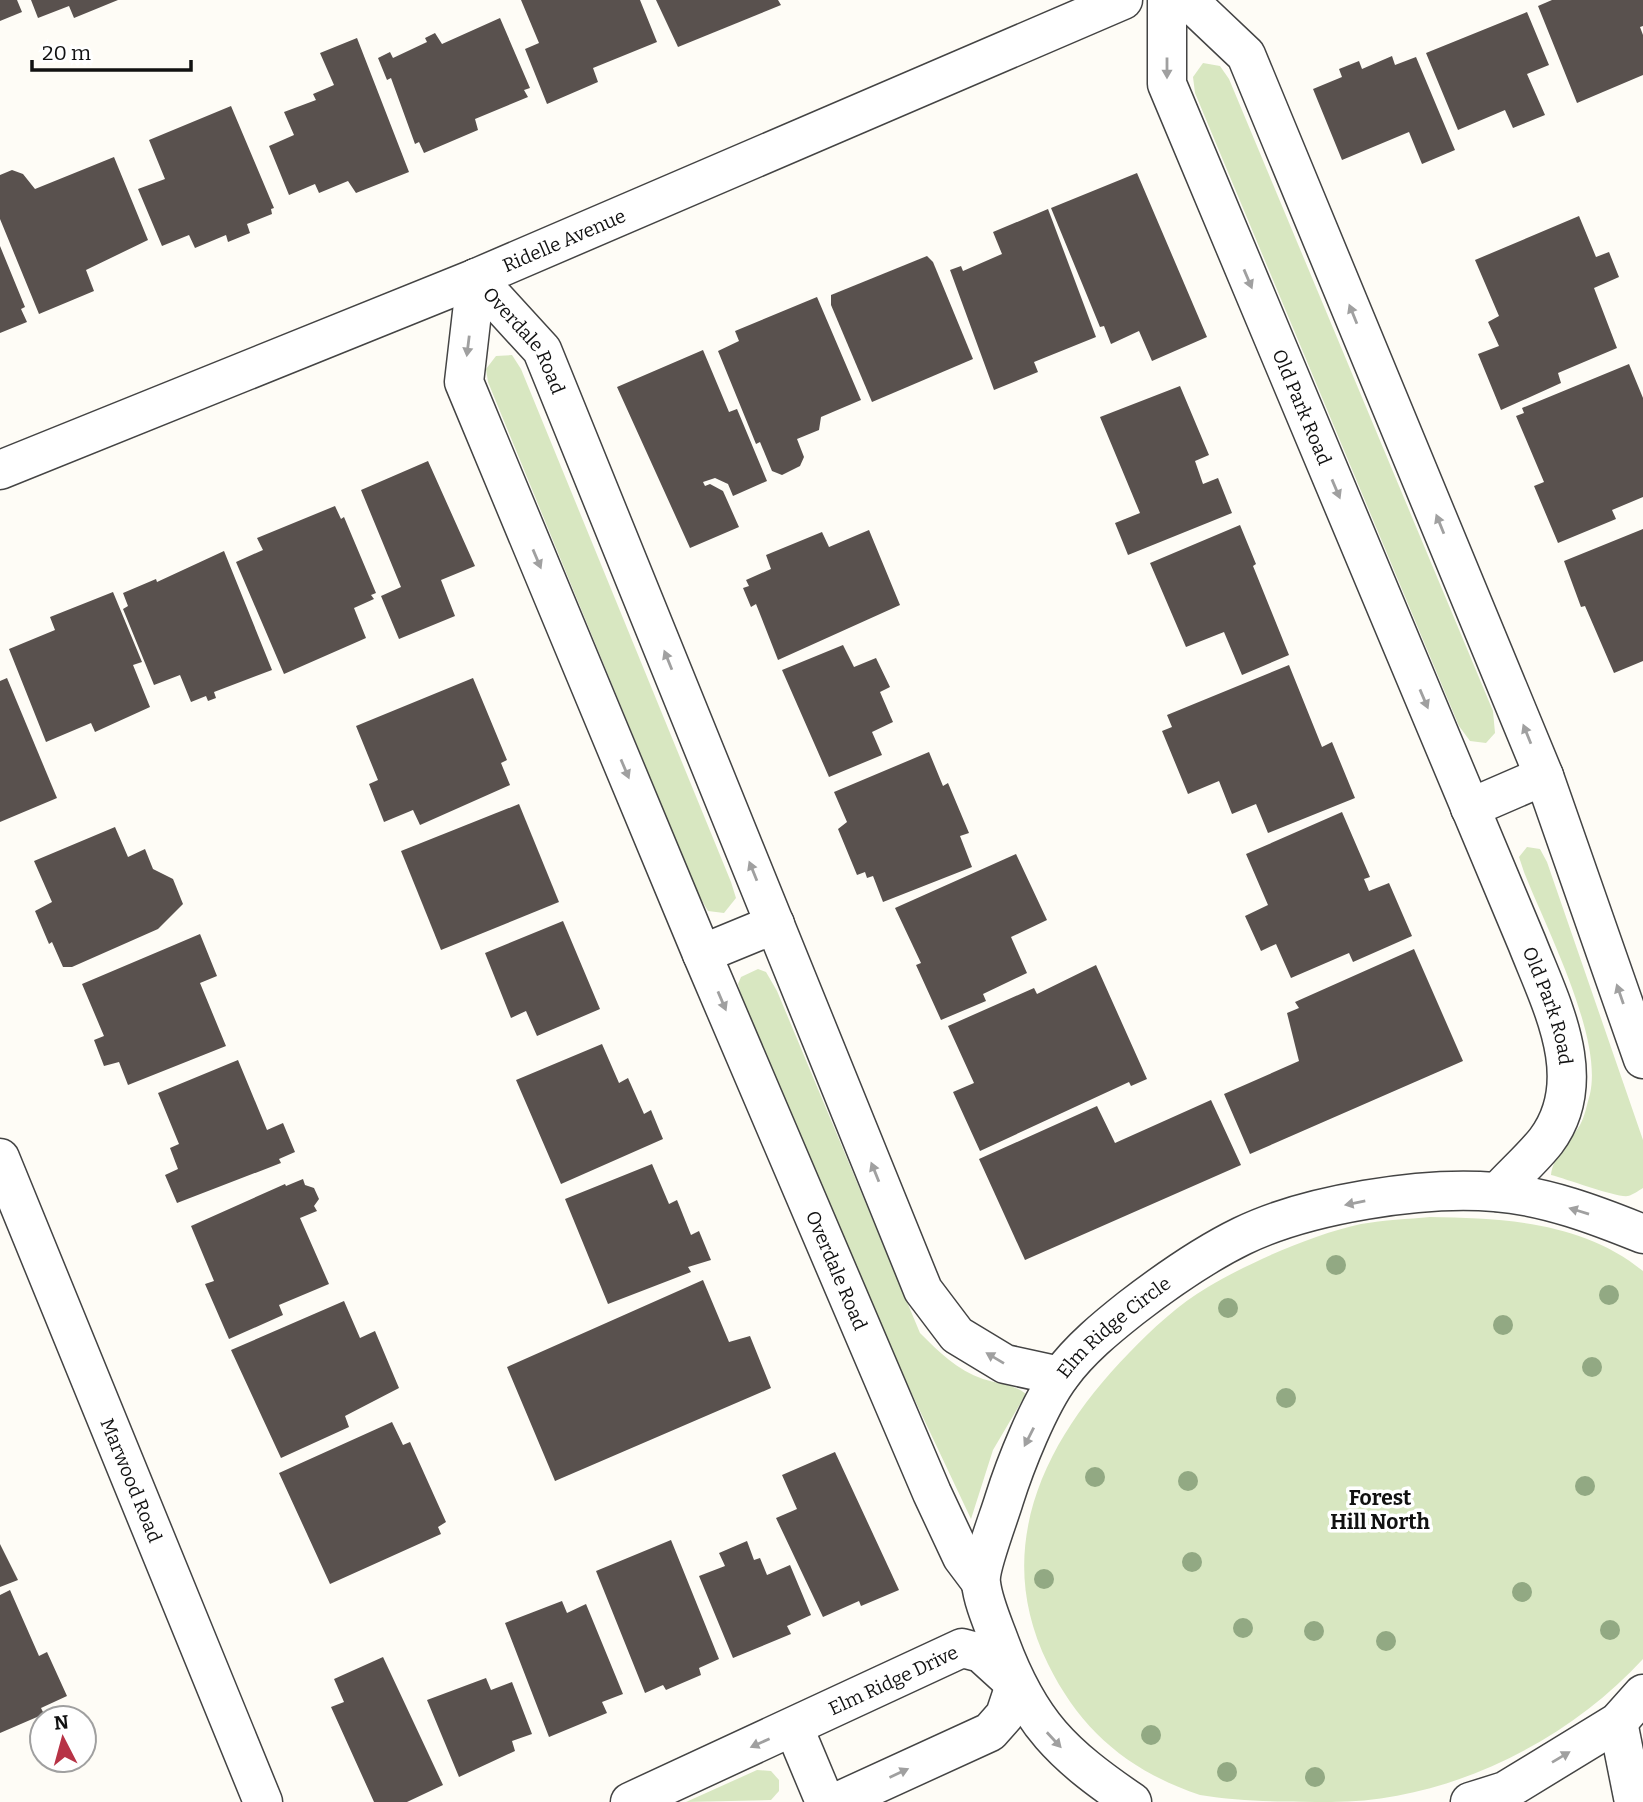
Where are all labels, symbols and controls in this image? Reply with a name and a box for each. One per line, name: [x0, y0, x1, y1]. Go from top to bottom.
scale bar: [32, 28, 191, 72]
text: 20 m: [42, 40, 91, 66]
one-way arrow: [1161, 57, 1173, 79]
street label: Ridelle Avenue: [499, 204, 629, 277]
one-way arrow: [1243, 269, 1254, 290]
street label: Overdale Road: [478, 282, 570, 397]
one-way arrow: [1347, 303, 1358, 324]
one-way arrow: [462, 335, 473, 357]
street label: Old Park Road: [1268, 346, 1337, 468]
one-way arrow: [1331, 479, 1342, 500]
one-way arrow: [1434, 514, 1445, 535]
one-way arrow: [532, 548, 543, 569]
one-way arrow: [662, 649, 673, 670]
one-way arrow: [1418, 689, 1430, 709]
one-way arrow: [1521, 724, 1532, 745]
one-way arrow: [619, 758, 630, 779]
one-way arrow: [747, 860, 758, 881]
street label: Old Park Road: [1518, 943, 1578, 1066]
one-way arrow: [1614, 984, 1625, 1005]
one-way arrow: [716, 991, 728, 1011]
one-way arrow: [870, 1162, 881, 1183]
one-way arrow: [1344, 1198, 1366, 1209]
one-way arrow: [1568, 1205, 1589, 1215]
street label: Overdale Road: [801, 1207, 873, 1333]
street label: Elm Ridge Circle: [1052, 1271, 1175, 1382]
one-way arrow: [985, 1351, 1004, 1364]
street label: Marwood Road: [96, 1415, 167, 1546]
one-way arrow: [1023, 1427, 1035, 1447]
district label: Forest Hill North: [1330, 1485, 1430, 1535]
street label: Elm Ridge Drive: [825, 1640, 961, 1720]
north arrow: [28, 1704, 98, 1774]
text: N: [53, 1710, 70, 1735]
one-way arrow: [1046, 1731, 1062, 1749]
one-way arrow: [750, 1737, 770, 1749]
one-way arrow: [1552, 1751, 1571, 1763]
one-way arrow: [889, 1768, 909, 1779]

